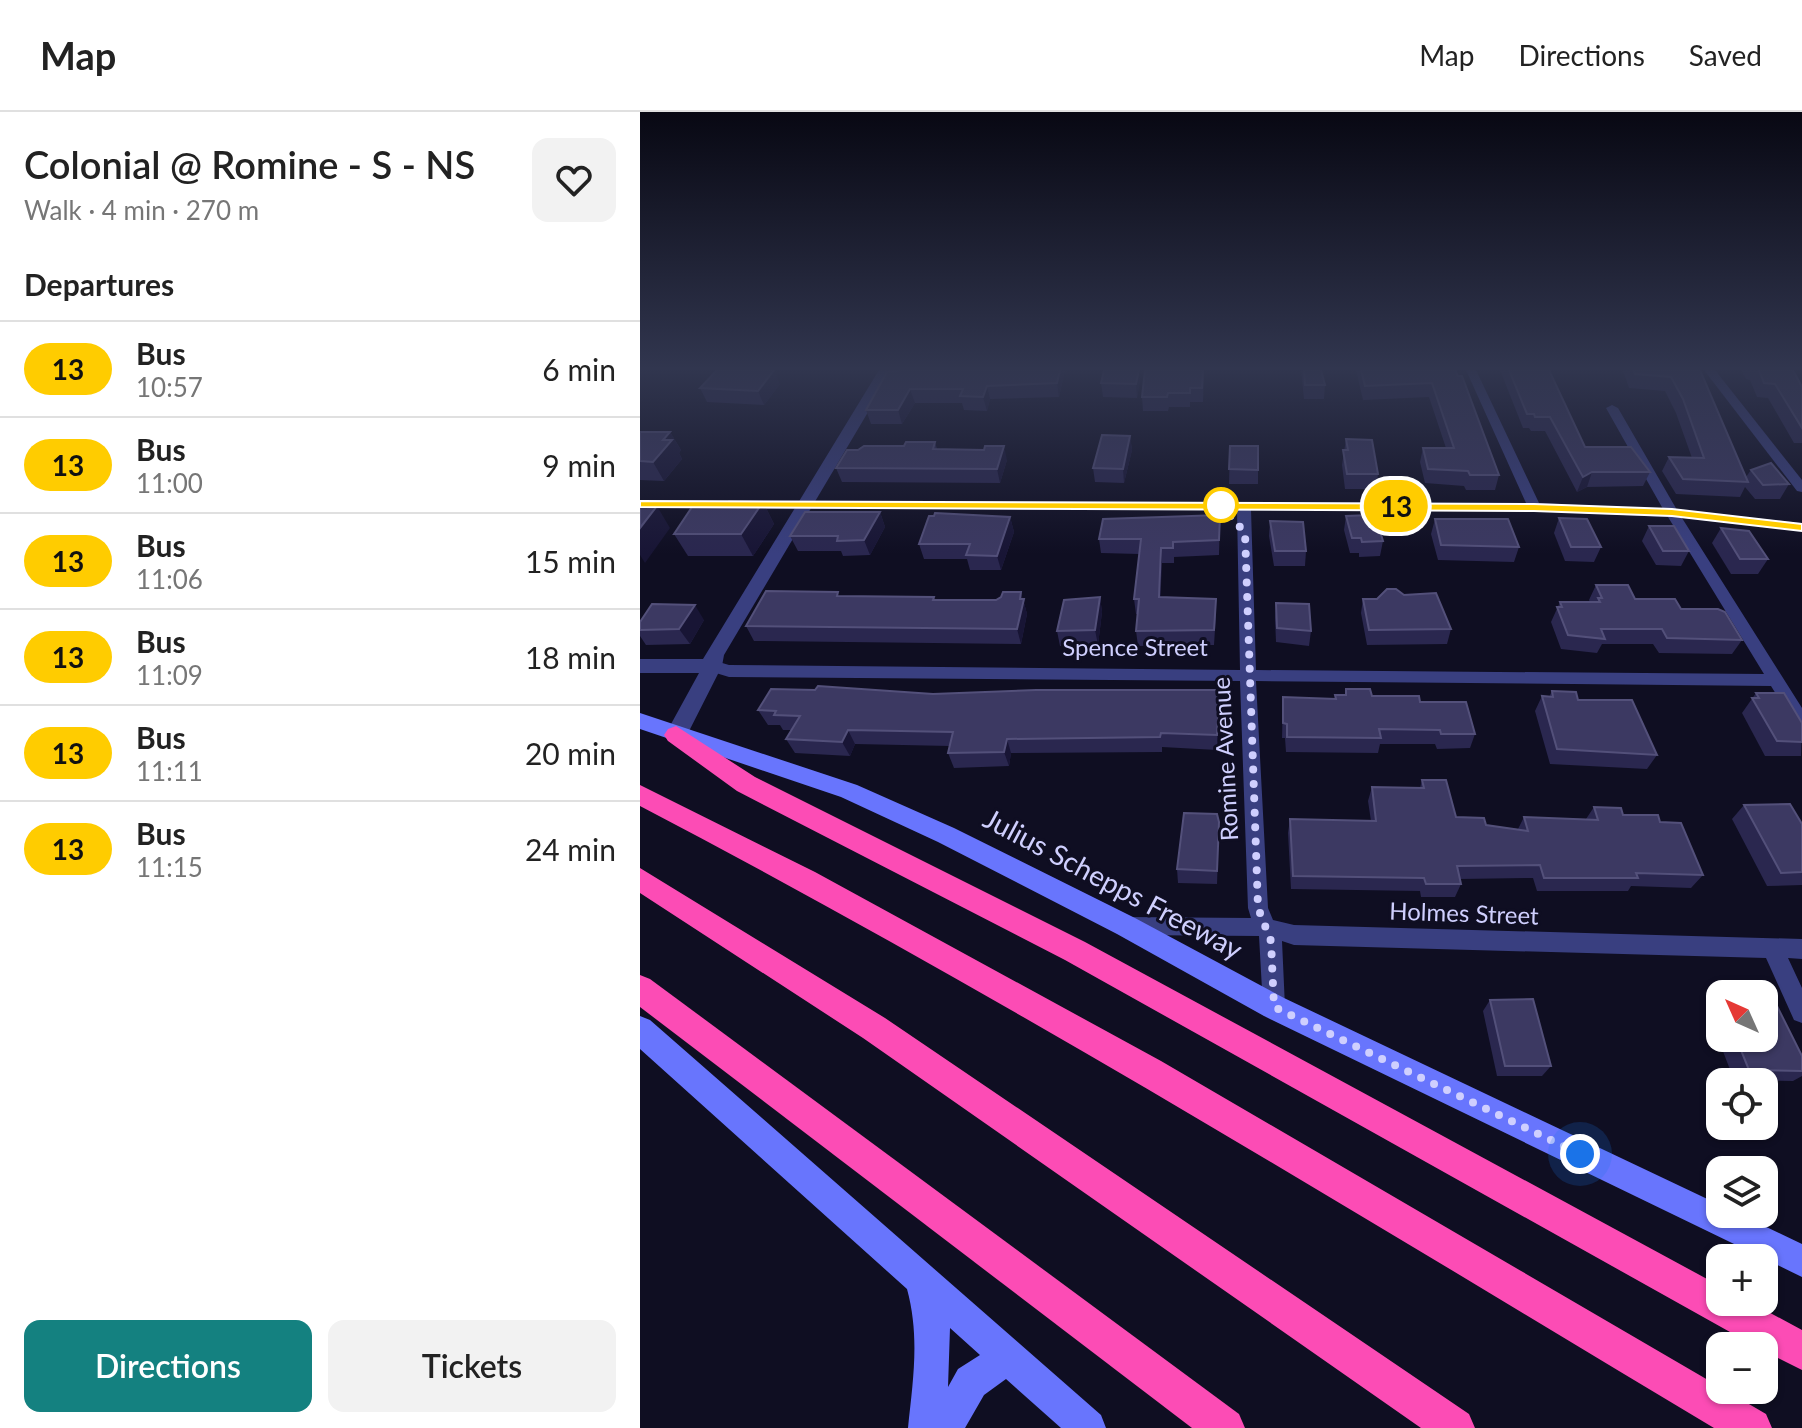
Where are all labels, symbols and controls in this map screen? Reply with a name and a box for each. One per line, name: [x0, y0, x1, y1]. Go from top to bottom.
text: Map: [40, 32, 116, 78]
text: Map: [1419, 38, 1474, 72]
text: Directions: [1518, 38, 1645, 72]
text: Saved: [1689, 38, 1762, 72]
button: heart: [532, 138, 616, 222]
text: Colonial @ Romine - S - NS: [24, 141, 475, 187]
text: Walk · 4 min · 270 m: [24, 194, 259, 226]
text: Departures: [24, 266, 174, 302]
text: Bus: [136, 335, 186, 371]
text: 6 min: [542, 351, 616, 387]
text: 13: [52, 352, 84, 386]
text: 10:57: [136, 371, 203, 403]
text: Bus: [136, 431, 186, 467]
text: 9 min: [542, 447, 616, 483]
text: 13: [52, 448, 84, 482]
text: 11:00: [136, 467, 203, 499]
line badge: 13: [1360, 480, 1432, 532]
unlabelled marker: [1204, 488, 1238, 522]
text: 13: [1380, 489, 1412, 523]
text: Bus: [136, 527, 186, 563]
text: 15 min: [525, 543, 616, 579]
text: 13: [52, 544, 84, 578]
text: 11:06: [136, 563, 203, 595]
text: Bus: [136, 623, 186, 659]
street label: Spence Street: [1062, 632, 1208, 661]
text: 18 min: [525, 639, 616, 675]
text: 13: [52, 640, 84, 674]
text: 11:09: [136, 659, 203, 691]
street label: Romine Avenue: [1206, 676, 1243, 842]
text: Bus: [136, 719, 186, 755]
text: 20 min: [525, 735, 616, 771]
text: 13: [52, 736, 84, 770]
text: 11:11: [136, 755, 203, 787]
street label: Julius Schepps Freeway: [978, 800, 1249, 966]
text: Bus: [136, 815, 186, 851]
text: 24 min: [525, 831, 616, 867]
text: 13: [52, 832, 84, 866]
text: 11:15: [136, 851, 203, 883]
street label: Holmes Street: [1389, 895, 1540, 930]
north arrow: [1706, 980, 1778, 1052]
map controls: [1706, 980, 1778, 1404]
button: locate: [1706, 1068, 1778, 1140]
your location: [1560, 1134, 1600, 1174]
button: layers: [1706, 1156, 1778, 1228]
button: +: [1706, 1244, 1778, 1316]
button: Directions: [24, 1320, 312, 1412]
button: Tickets: [328, 1320, 616, 1412]
button: −: [1706, 1332, 1778, 1404]

